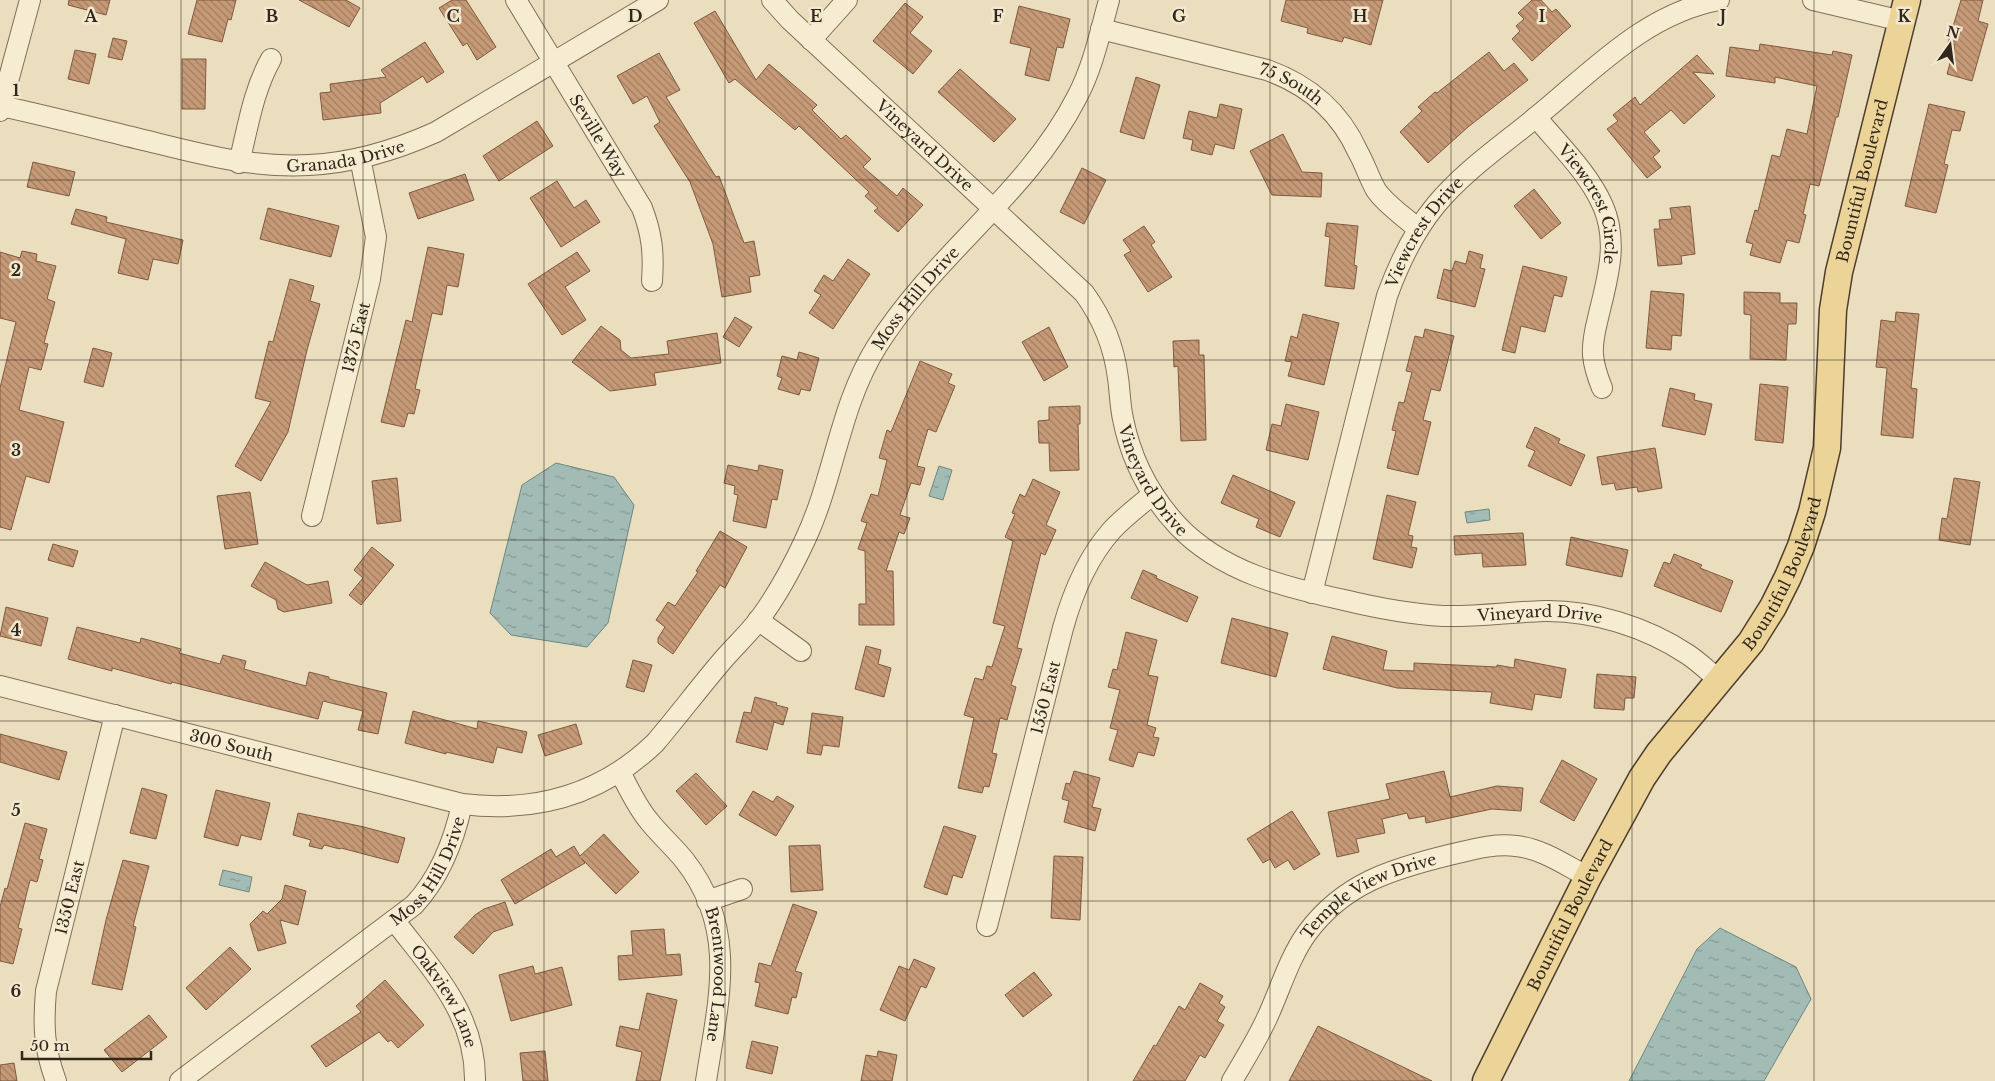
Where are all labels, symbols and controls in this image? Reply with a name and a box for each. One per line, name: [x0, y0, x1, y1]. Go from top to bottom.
text: A: [84, 6, 99, 26]
text: B: [266, 6, 279, 26]
text: C: [446, 6, 460, 26]
text: D: [628, 6, 642, 26]
text: E: [810, 6, 822, 26]
text: F: [992, 6, 1004, 26]
text: G: [1172, 6, 1186, 26]
text: H: [1352, 6, 1368, 26]
text: I: [1539, 6, 1546, 26]
text: J: [1717, 6, 1726, 26]
text: K: [1897, 6, 1911, 26]
north arrow: [1925, 20, 1975, 70]
text: N: [1945, 22, 1962, 43]
street label: 75 South: [1258, 59, 1328, 109]
text: 1: [13, 80, 20, 100]
street label: Seville Way: [565, 91, 632, 182]
street label: Vineyard Drive: [871, 95, 978, 195]
street label: Bountiful Boulevard: [1832, 97, 1892, 264]
street label: Granada Drive: [286, 136, 407, 175]
street label: Viewcrest Circle: [1553, 139, 1621, 265]
street label: Viewcrest Drive: [1381, 172, 1467, 291]
street label: Moss Hill Drive: [867, 242, 963, 353]
text: 2: [11, 260, 21, 280]
street label: 1375 East: [337, 300, 374, 375]
street label: Vineyard Drive: [1114, 422, 1192, 540]
text: 3: [11, 440, 21, 460]
street label: Bountiful Boulevard: [1738, 495, 1825, 655]
street label: Vineyard Drive: [1476, 601, 1604, 627]
text: 4: [11, 620, 21, 640]
street label: 1550 East: [1026, 658, 1064, 736]
street label: 300 South: [187, 725, 276, 765]
text: 5: [11, 800, 21, 820]
street label: Moss Hill Drive: [386, 814, 469, 930]
street label: Bountiful Boulevard: [1523, 835, 1617, 994]
street label: Temple View Drive: [1296, 849, 1438, 943]
street label: 1350 East: [51, 858, 88, 937]
street label: Brentwood Lane: [701, 904, 730, 1043]
street label: Oakview Lane: [407, 940, 481, 1050]
text: 6: [11, 981, 22, 1001]
scale bar: [22, 1028, 151, 1060]
text: 50 m: [30, 1036, 70, 1055]

